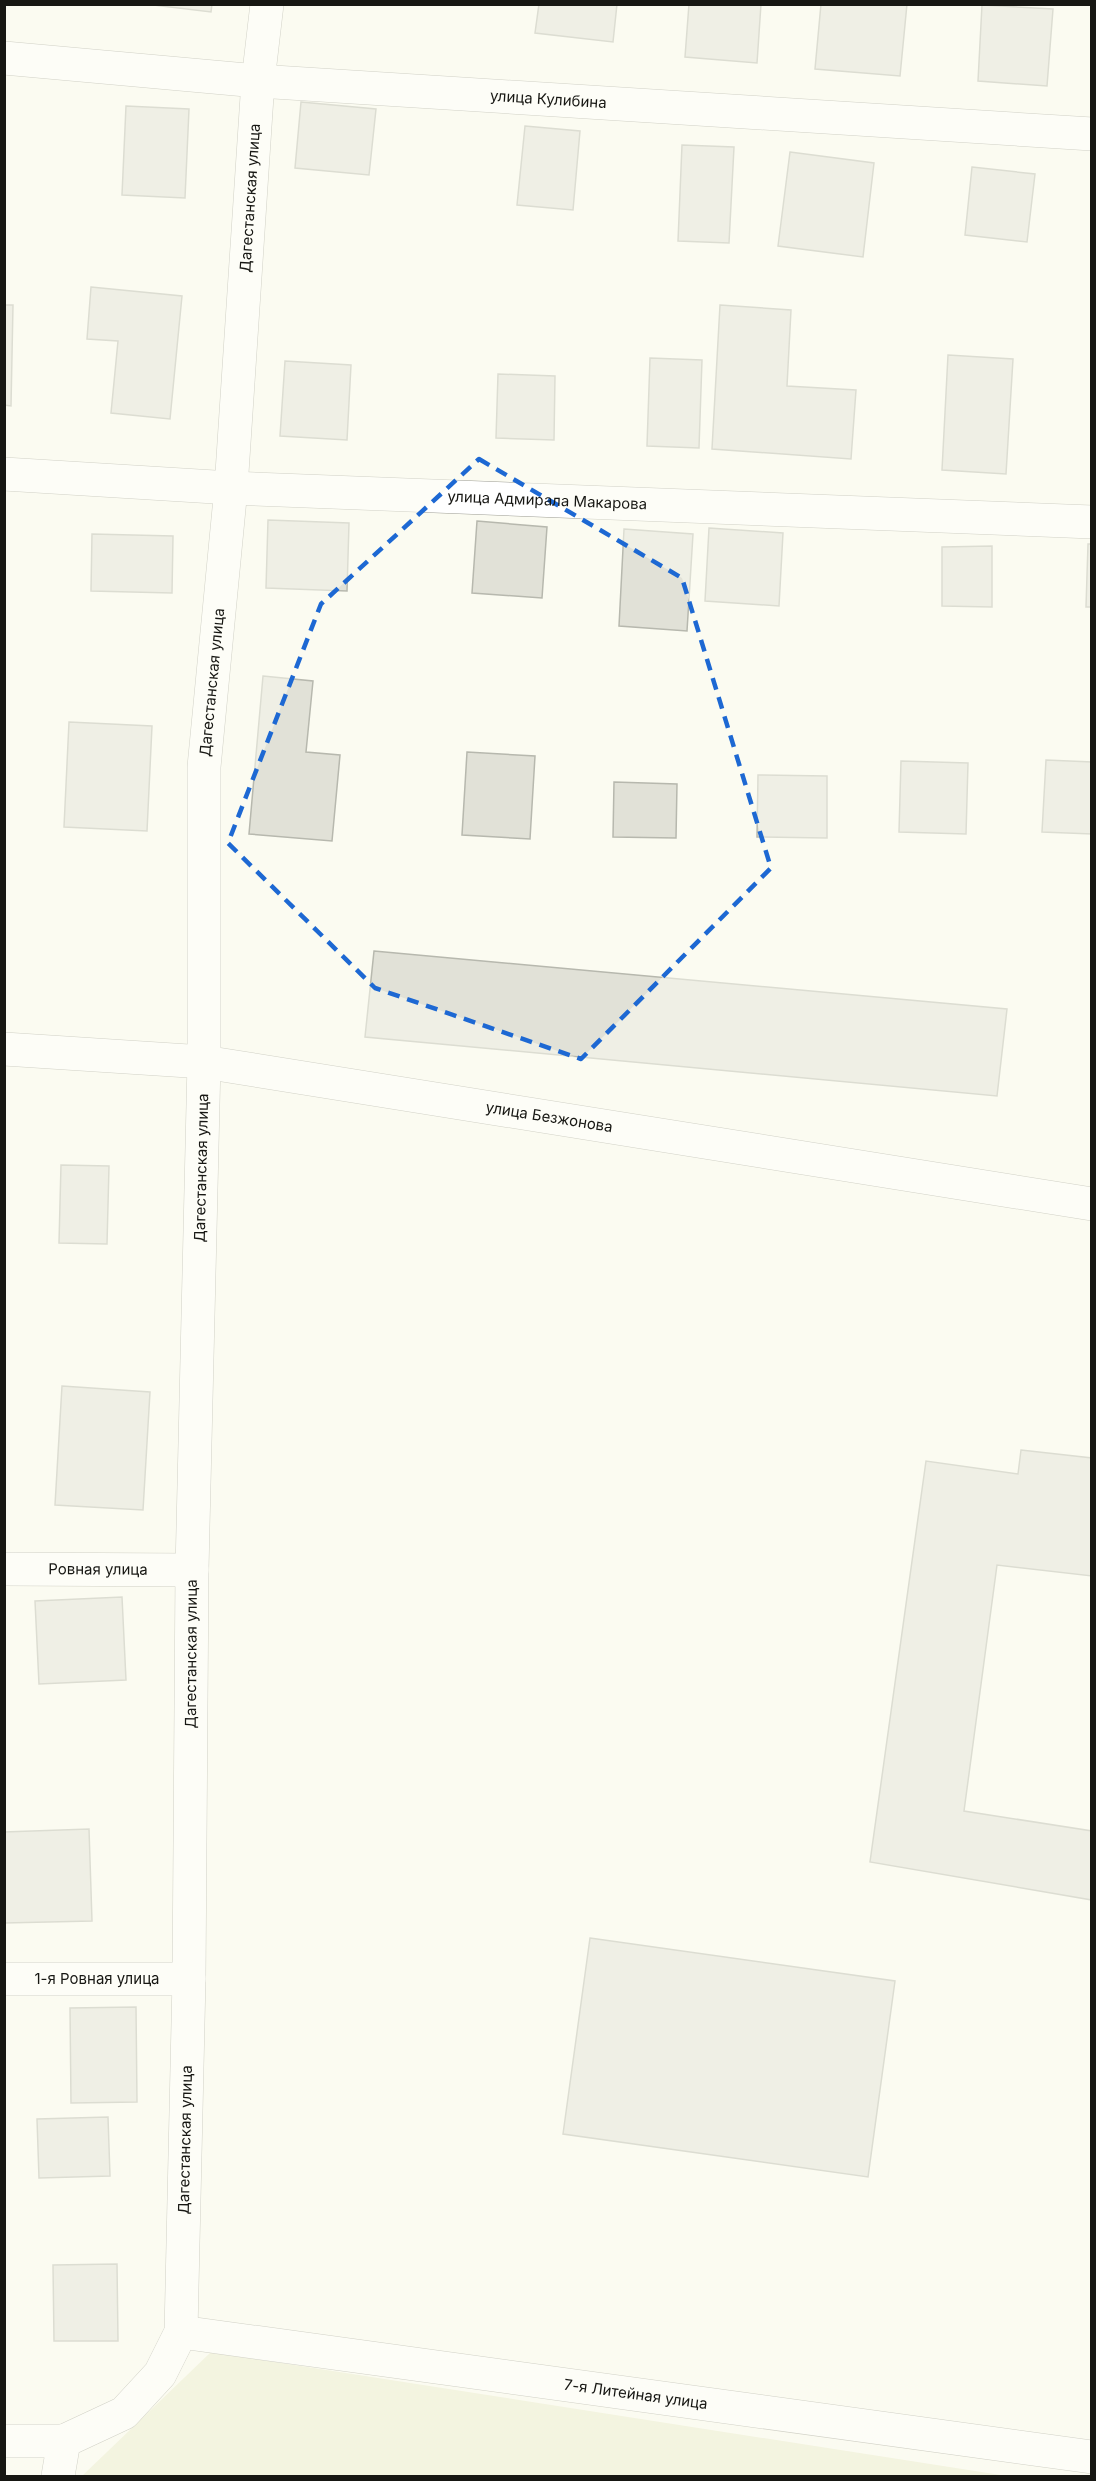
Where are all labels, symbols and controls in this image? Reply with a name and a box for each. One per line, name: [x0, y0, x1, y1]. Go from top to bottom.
street label: улица Кулибина: [490, 86, 607, 112]
street label: Дагестанская улица: [235, 123, 264, 273]
street label: улица Адмирала Макарова: [447, 487, 648, 513]
street label: Дагестанская улица: [195, 607, 228, 757]
street label: Дагестанская улица: [190, 1093, 212, 1243]
street label: улица Безжонова: [484, 1097, 614, 1136]
street label: Ровная улица: [48, 1559, 148, 1579]
street label: Дагестанская улица: [181, 1579, 201, 1728]
street label: 1-я Ровная улица: [34, 1969, 160, 1988]
street label: Дагестанская улица: [174, 2065, 196, 2215]
street label: 7-я Литейная улица: [563, 2375, 709, 2413]

